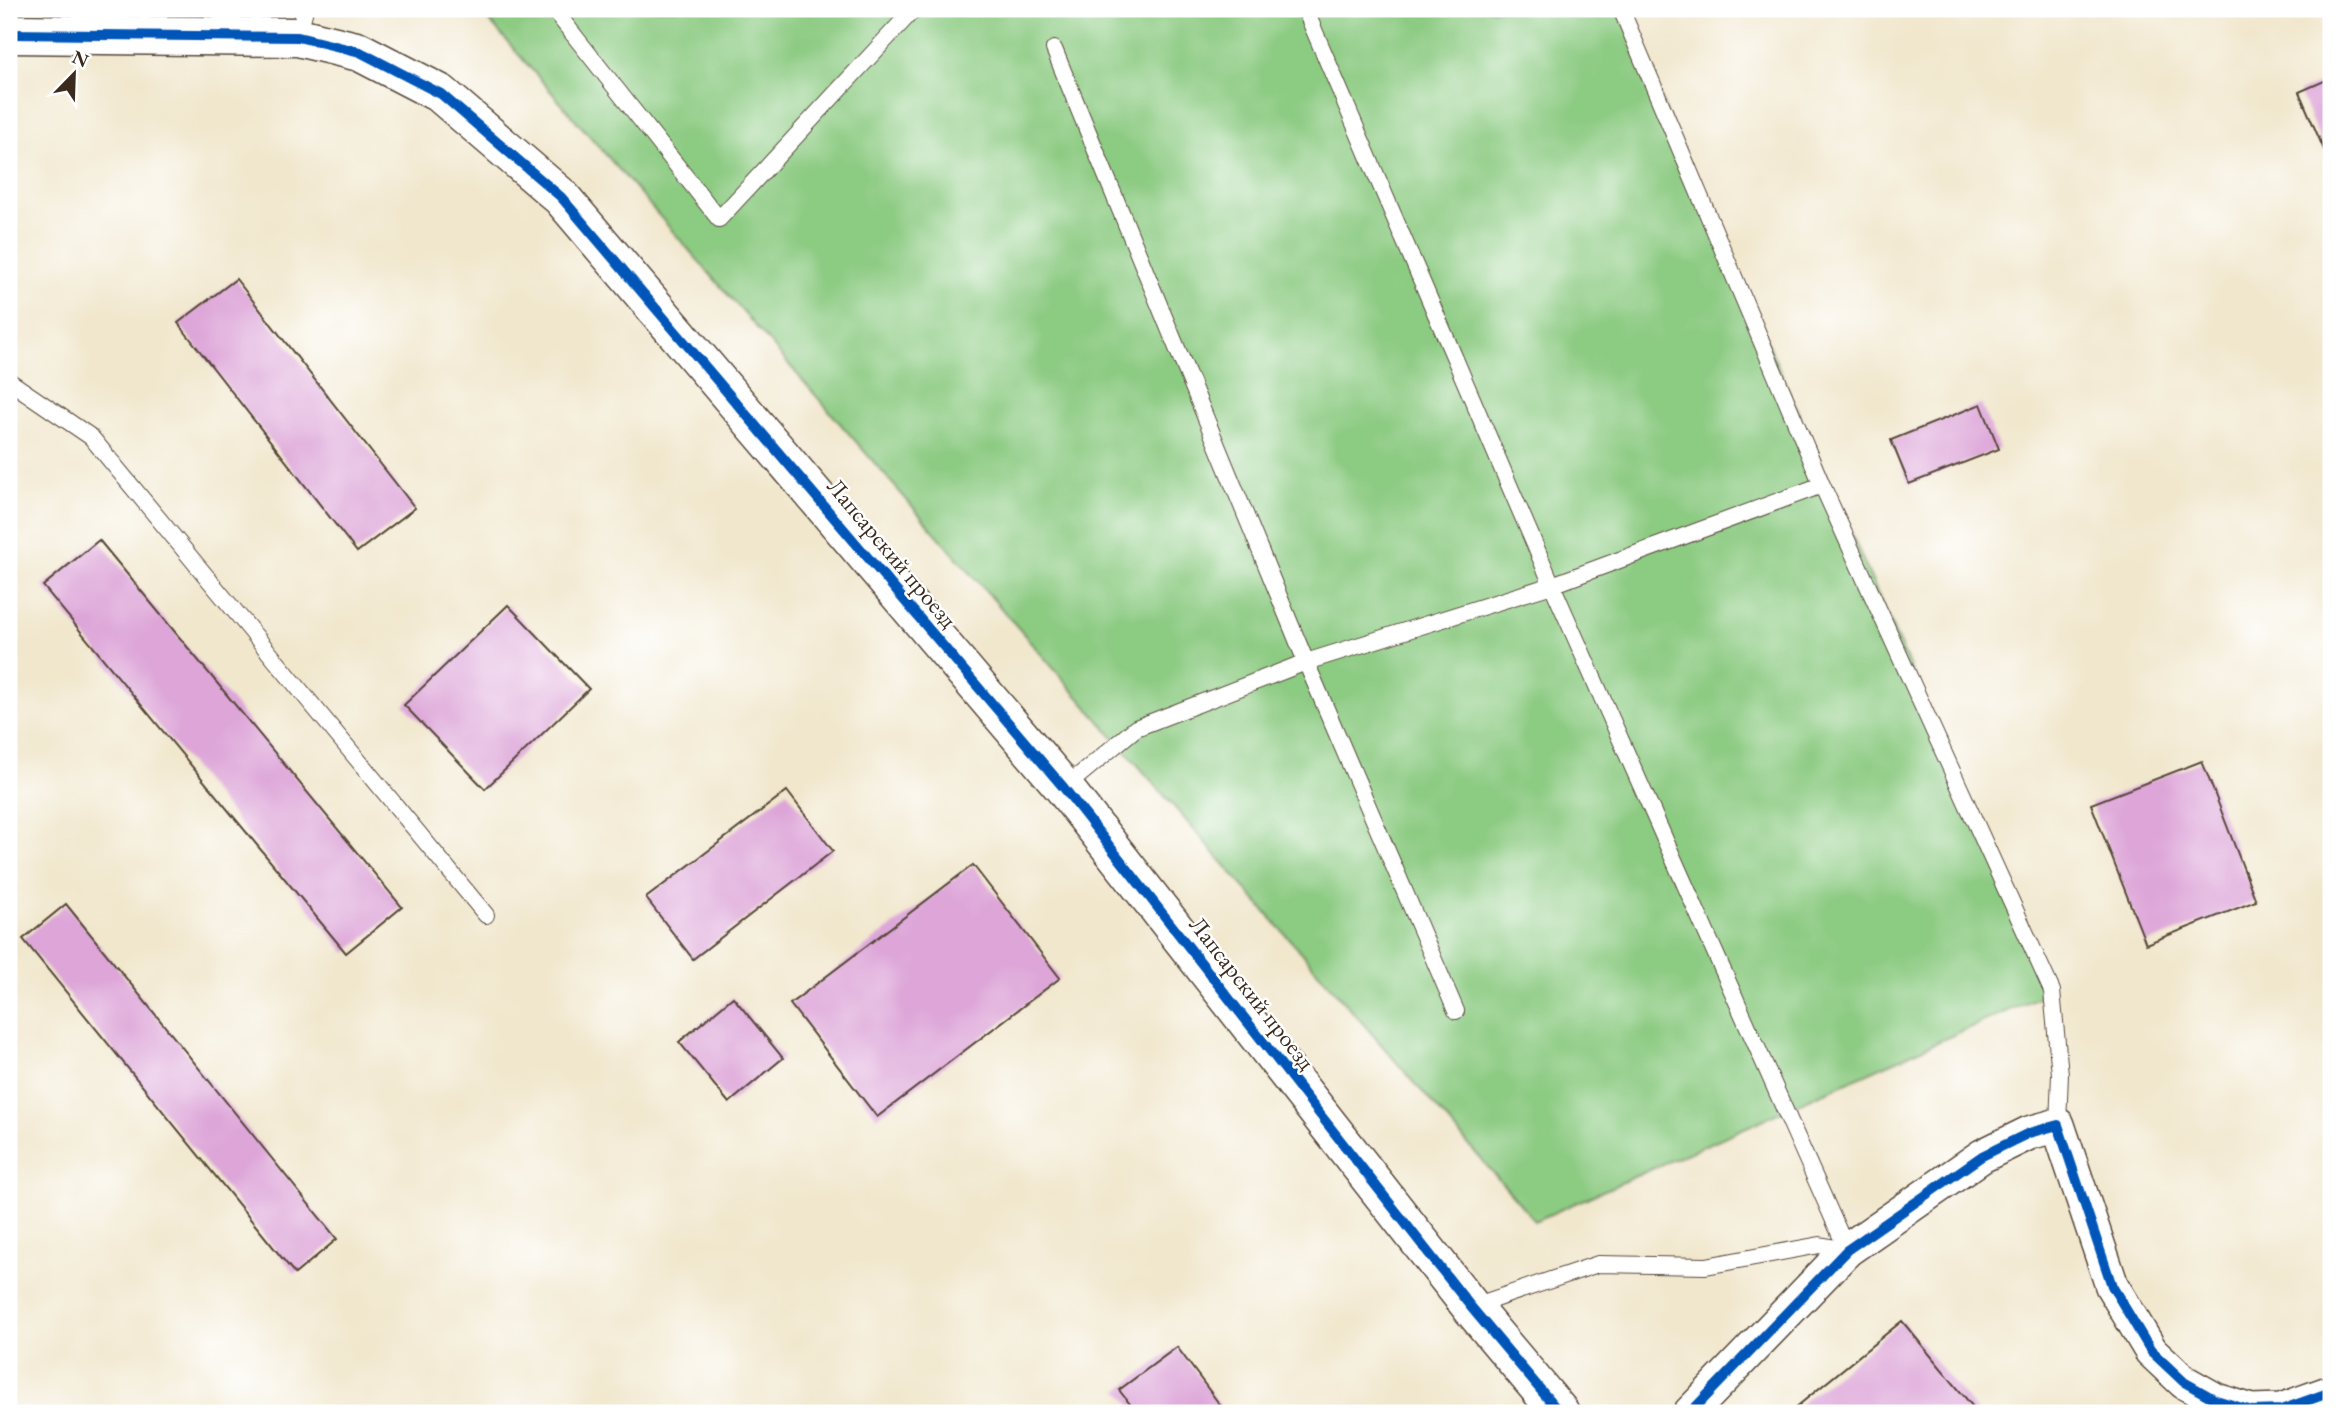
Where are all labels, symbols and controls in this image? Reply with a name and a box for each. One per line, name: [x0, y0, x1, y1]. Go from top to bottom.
north arrow: [38, 38, 108, 108]
text: N: [68, 44, 93, 74]
street label: Лапсарский проезд: [821, 471, 964, 634]
street label: Лапсарский проезд: [1183, 910, 1322, 1076]

